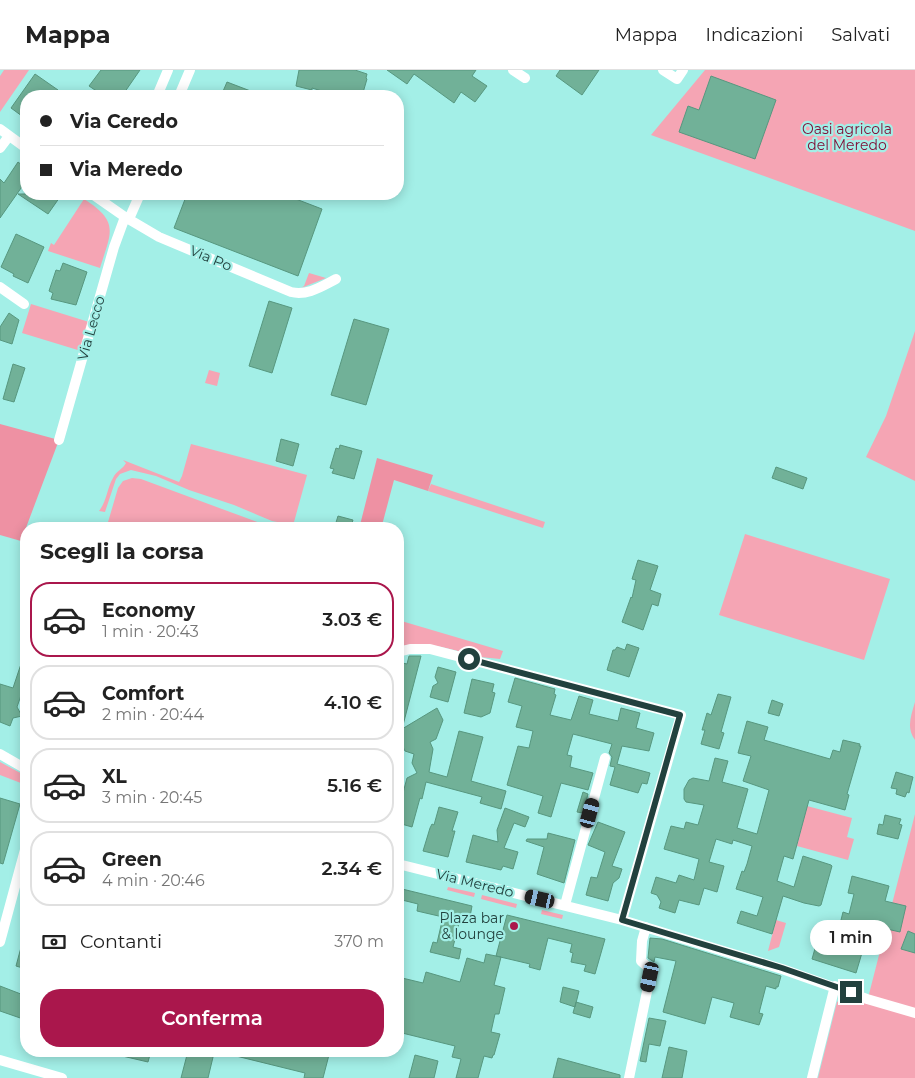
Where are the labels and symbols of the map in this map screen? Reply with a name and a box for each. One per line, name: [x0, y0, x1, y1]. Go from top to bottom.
park label: Oasi agricola del Meredo: [802, 120, 892, 154]
street label: Via Po: [187, 241, 235, 275]
street label: Via Lecco: [73, 294, 109, 362]
route start: [458, 648, 480, 670]
car: [578, 797, 601, 829]
street label: Via Meredo: [434, 865, 516, 901]
car: [523, 888, 556, 910]
place label: Plaza bar & lounge: [440, 909, 504, 943]
marker: Plaza bar & lounge: [508, 920, 520, 932]
callout: 1 min: [810, 920, 892, 954]
car: [639, 961, 660, 993]
route end: [840, 981, 862, 1003]

